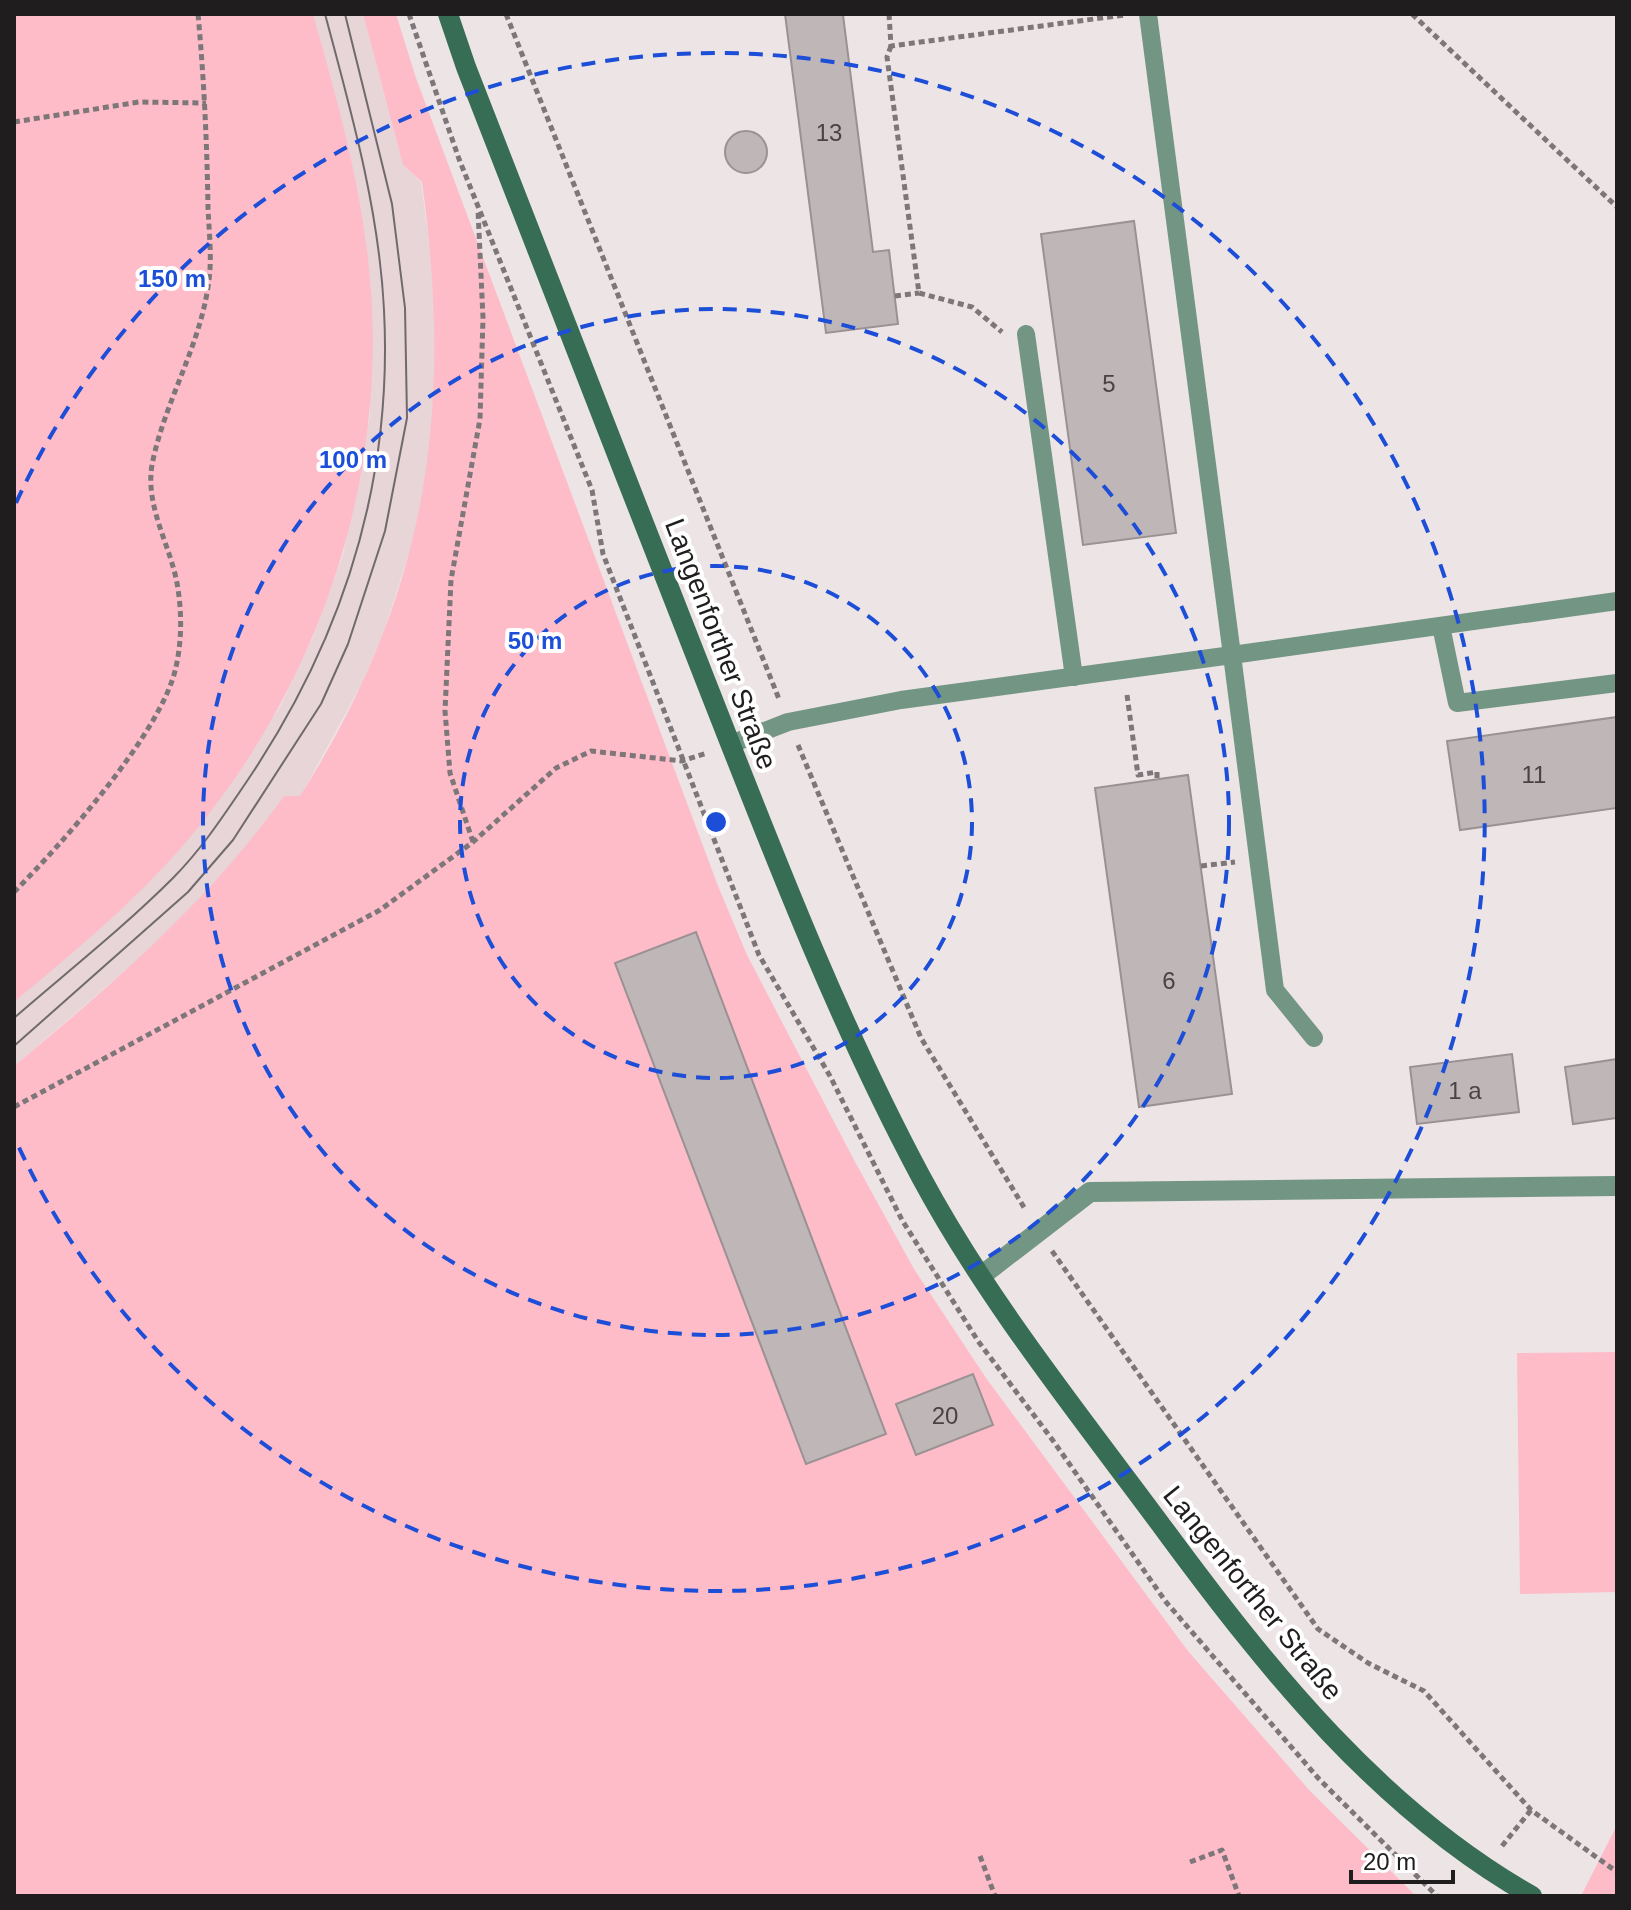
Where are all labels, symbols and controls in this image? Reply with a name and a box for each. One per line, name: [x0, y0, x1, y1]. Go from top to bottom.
house number: 13: [816, 119, 842, 146]
text: 150 m: [138, 265, 206, 292]
house number: 5: [1102, 370, 1116, 397]
text: 100 m: [319, 446, 387, 473]
street label: Langenforther Straße: [659, 514, 783, 774]
text: 50 m: [508, 627, 562, 654]
house number: 11: [1522, 761, 1546, 788]
centre of rings: [702, 808, 730, 836]
house number: 6: [1162, 967, 1176, 994]
house number: 1 a: [1448, 1077, 1482, 1104]
house number: 20: [932, 1402, 958, 1429]
street label: Langenforther Straße: [1157, 1480, 1349, 1706]
scale bar: [1351, 1834, 1453, 1884]
text: 20 m: [1363, 1848, 1416, 1875]

